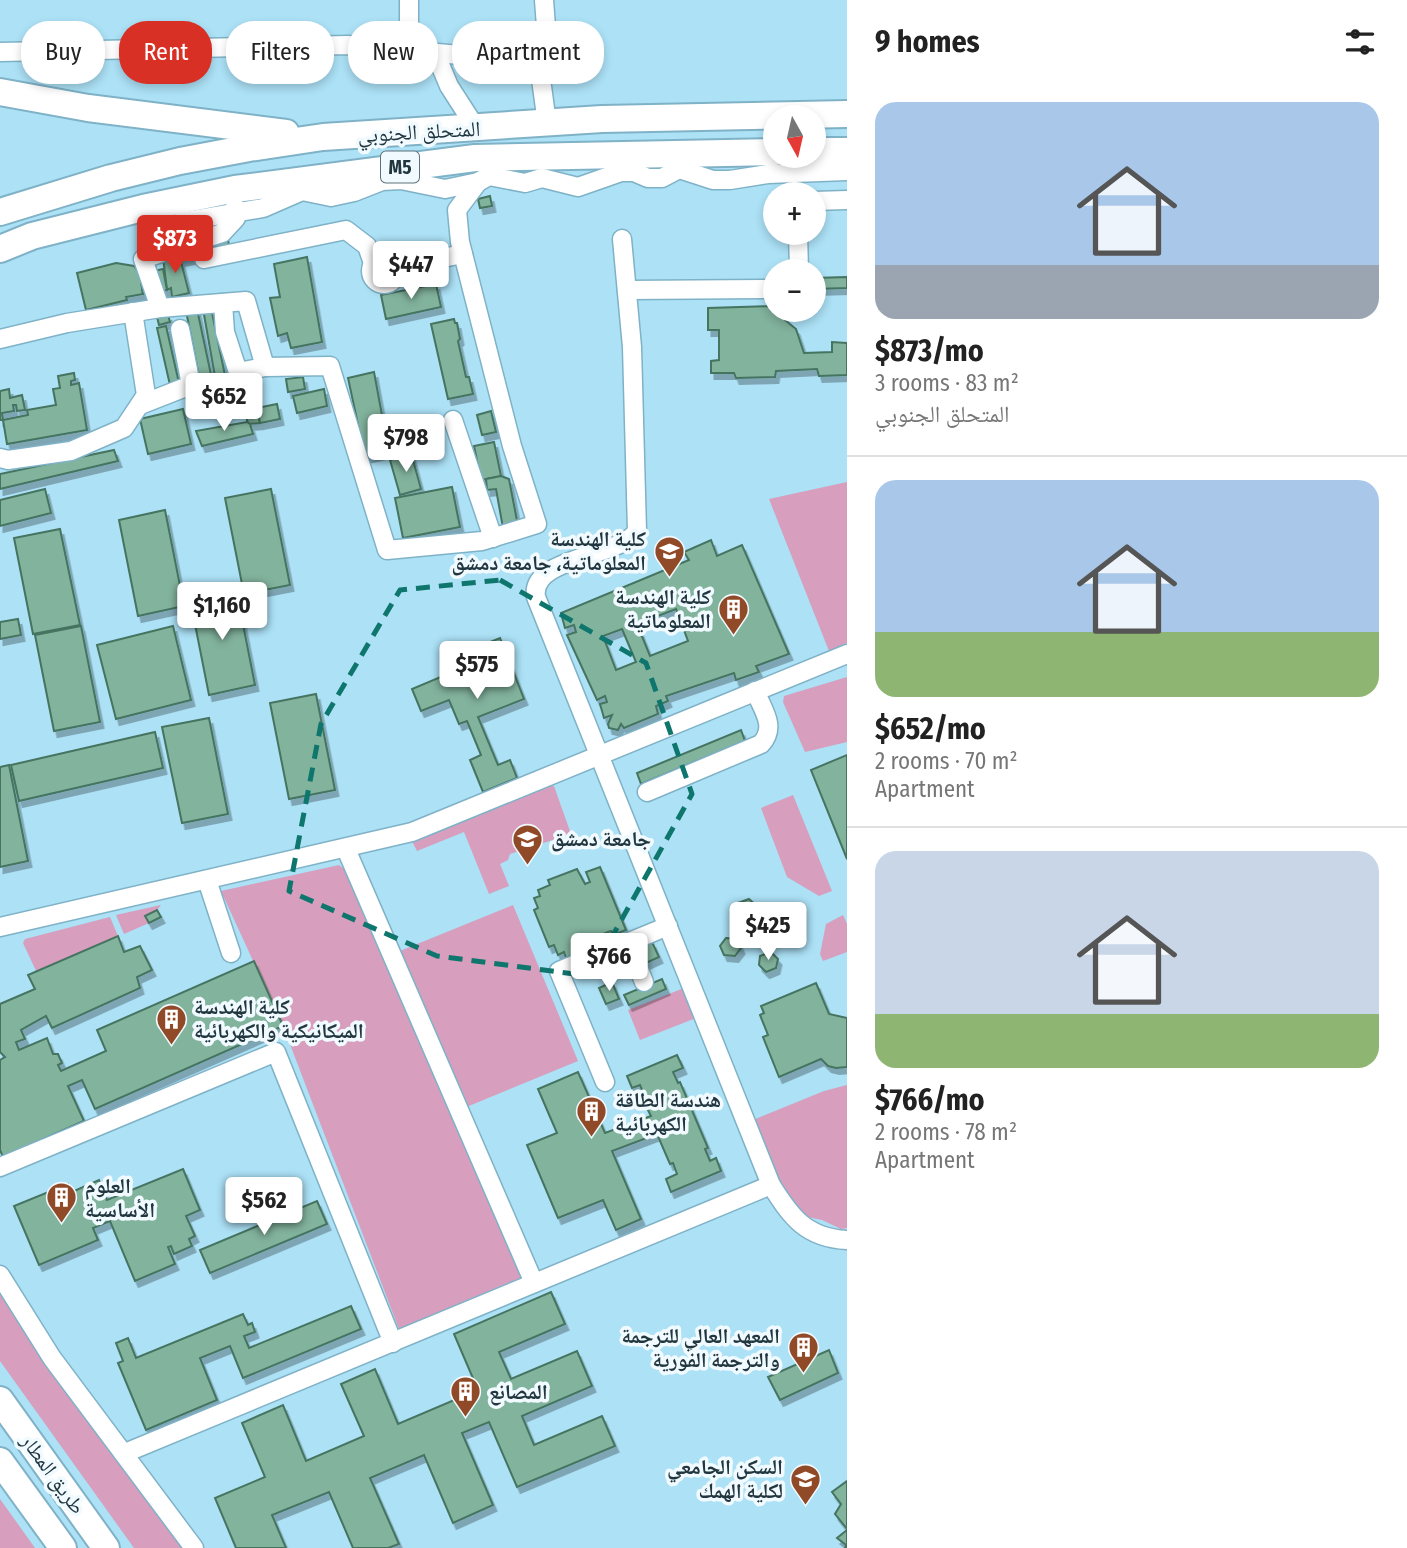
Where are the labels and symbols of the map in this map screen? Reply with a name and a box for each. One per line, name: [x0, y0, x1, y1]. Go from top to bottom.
north arrow: [763, 105, 826, 168]
street label: المتحلق الجنوبي: [357, 116, 481, 152]
road number: M5: [381, 152, 419, 182]
pin: $873: [134, 216, 216, 275]
pin: $447: [370, 242, 452, 301]
pin: $652: [183, 374, 265, 433]
pin: $798: [365, 414, 447, 474]
place label: كلية الهندسة المعلوماتية، جامعة دمشق: [451, 526, 646, 576]
school or university icon: كلية الهندسة المعلوماتية، جامعة دمشق: [652, 534, 686, 578]
pin: $1,160: [165, 582, 279, 642]
place label: كلية الهندسة المعلوماتية: [615, 584, 711, 634]
building icon: كلية الهندسة المعلوماتية: [717, 592, 751, 636]
pin: $575: [436, 642, 518, 701]
school or university icon: جامعة دمشق: [511, 822, 545, 866]
place label: جامعة دمشق: [551, 826, 651, 852]
pin: $425: [727, 902, 809, 962]
pin: $766: [568, 934, 650, 993]
place label: كلية الهندسة الميكانيكية والكهربائية: [194, 994, 364, 1044]
building icon: كلية الهندسة الميكانيكية والكهربائية: [154, 1002, 188, 1046]
place label: هندسة الطاقة الكهربائية: [615, 1087, 721, 1137]
building icon: هندسة الطاقة الكهربائية: [575, 1095, 609, 1139]
place label: العلوم الأساسية: [85, 1173, 155, 1223]
pin: $562: [223, 1178, 305, 1237]
building icon: العلوم الأساسية: [45, 1181, 79, 1225]
place label: المعهد العالي للترجمة والترجمة الفورية: [621, 1323, 780, 1373]
building icon: المعهد العالي للترجمة والترجمة الفورية: [786, 1331, 820, 1375]
building icon: المصانع: [449, 1375, 483, 1419]
place label: المصانع: [489, 1379, 548, 1406]
street label: طريق المطار: [15, 1428, 91, 1519]
place label: السكن الجامعي لكلية الهمك: [667, 1454, 783, 1504]
school or university icon: السكن الجامعي لكلية الهمك: [789, 1462, 823, 1506]

